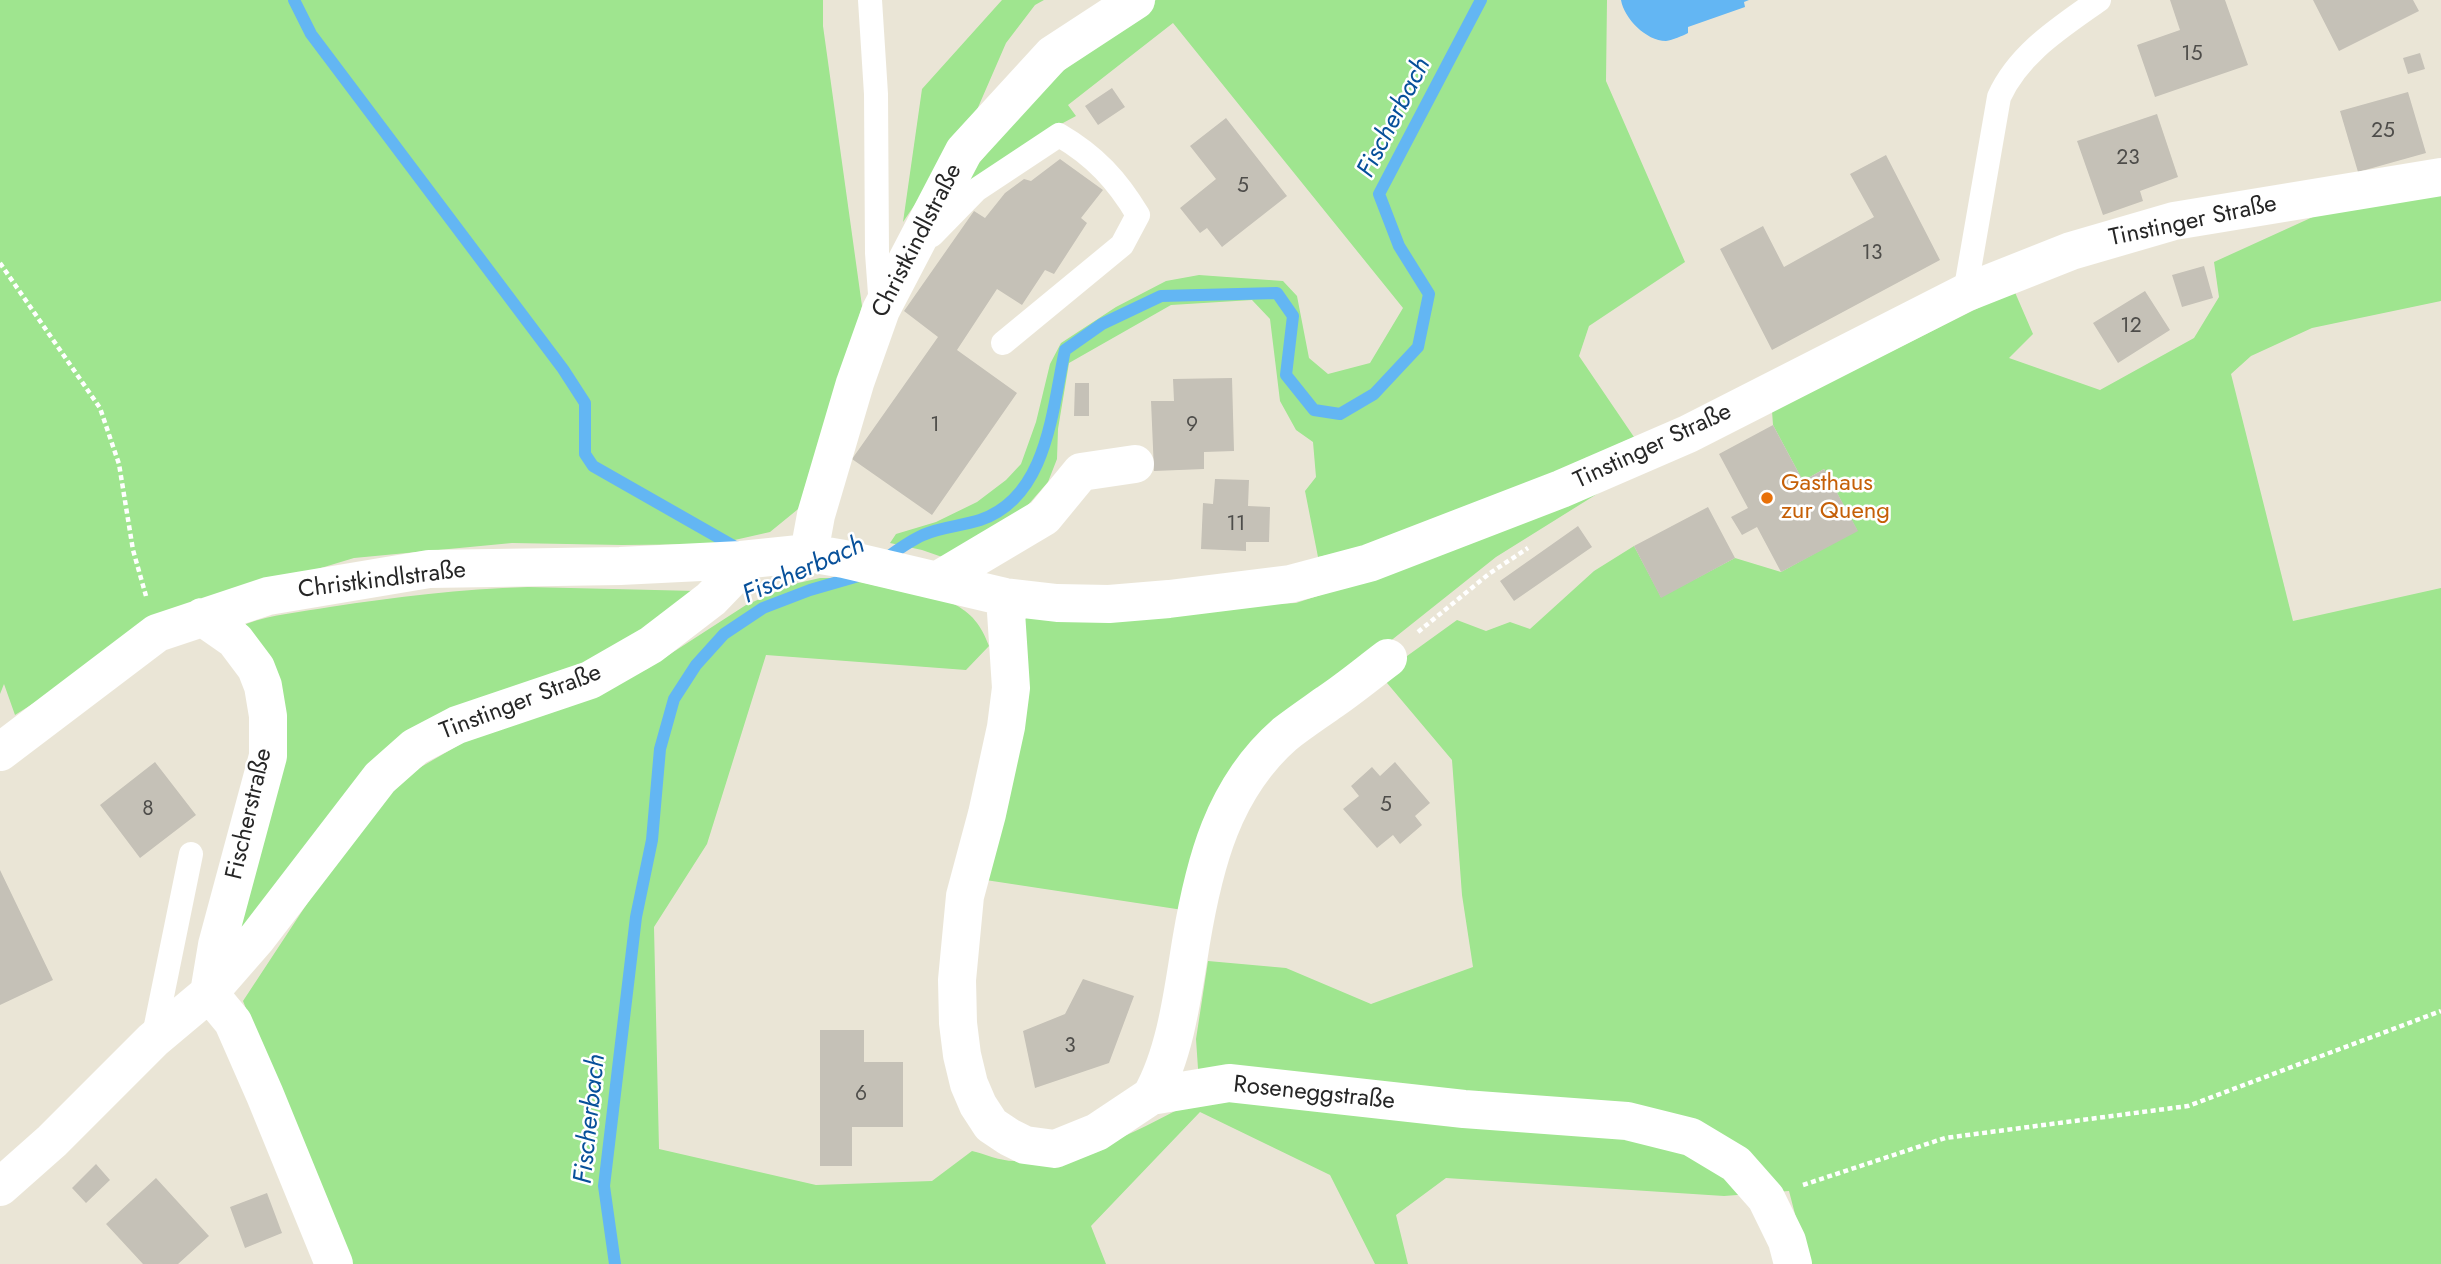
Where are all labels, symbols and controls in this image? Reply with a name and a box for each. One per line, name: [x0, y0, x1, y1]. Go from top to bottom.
house number: 15: [2181, 42, 2203, 68]
water label: Fischerbach: [1352, 53, 1438, 183]
house number: 25: [2371, 119, 2395, 145]
house number: 23: [2116, 146, 2140, 172]
street label: Christkindlstraße: [867, 159, 969, 323]
house number: 5: [1237, 174, 1249, 200]
street label: Tinstinger Straße: [2107, 190, 2279, 254]
house number: 13: [1862, 241, 1882, 267]
house number: 12: [2120, 314, 2142, 340]
street label: Tinstinger Straße: [1570, 398, 1736, 496]
house number: 1: [930, 413, 940, 439]
house number: 9: [1186, 413, 1198, 439]
place label: Gasthaus zur Queng: [1781, 470, 1890, 526]
marker: Gasthaus zur Queng: [1759, 490, 1775, 506]
house number: 11: [1227, 512, 1245, 538]
water label: Fischerbach: [738, 530, 870, 612]
street label: Christkindlstraße: [297, 556, 467, 606]
street label: Tinstinger Straße: [436, 659, 606, 747]
street label: Fischerstraße: [221, 746, 279, 882]
house number: 5: [1380, 793, 1392, 819]
house number: 8: [142, 797, 154, 823]
house number: 3: [1064, 1034, 1076, 1060]
water label: Fischerbach: [569, 1053, 613, 1185]
street label: Roseneggstraße: [1232, 1071, 1396, 1117]
house number: 6: [855, 1082, 867, 1108]

